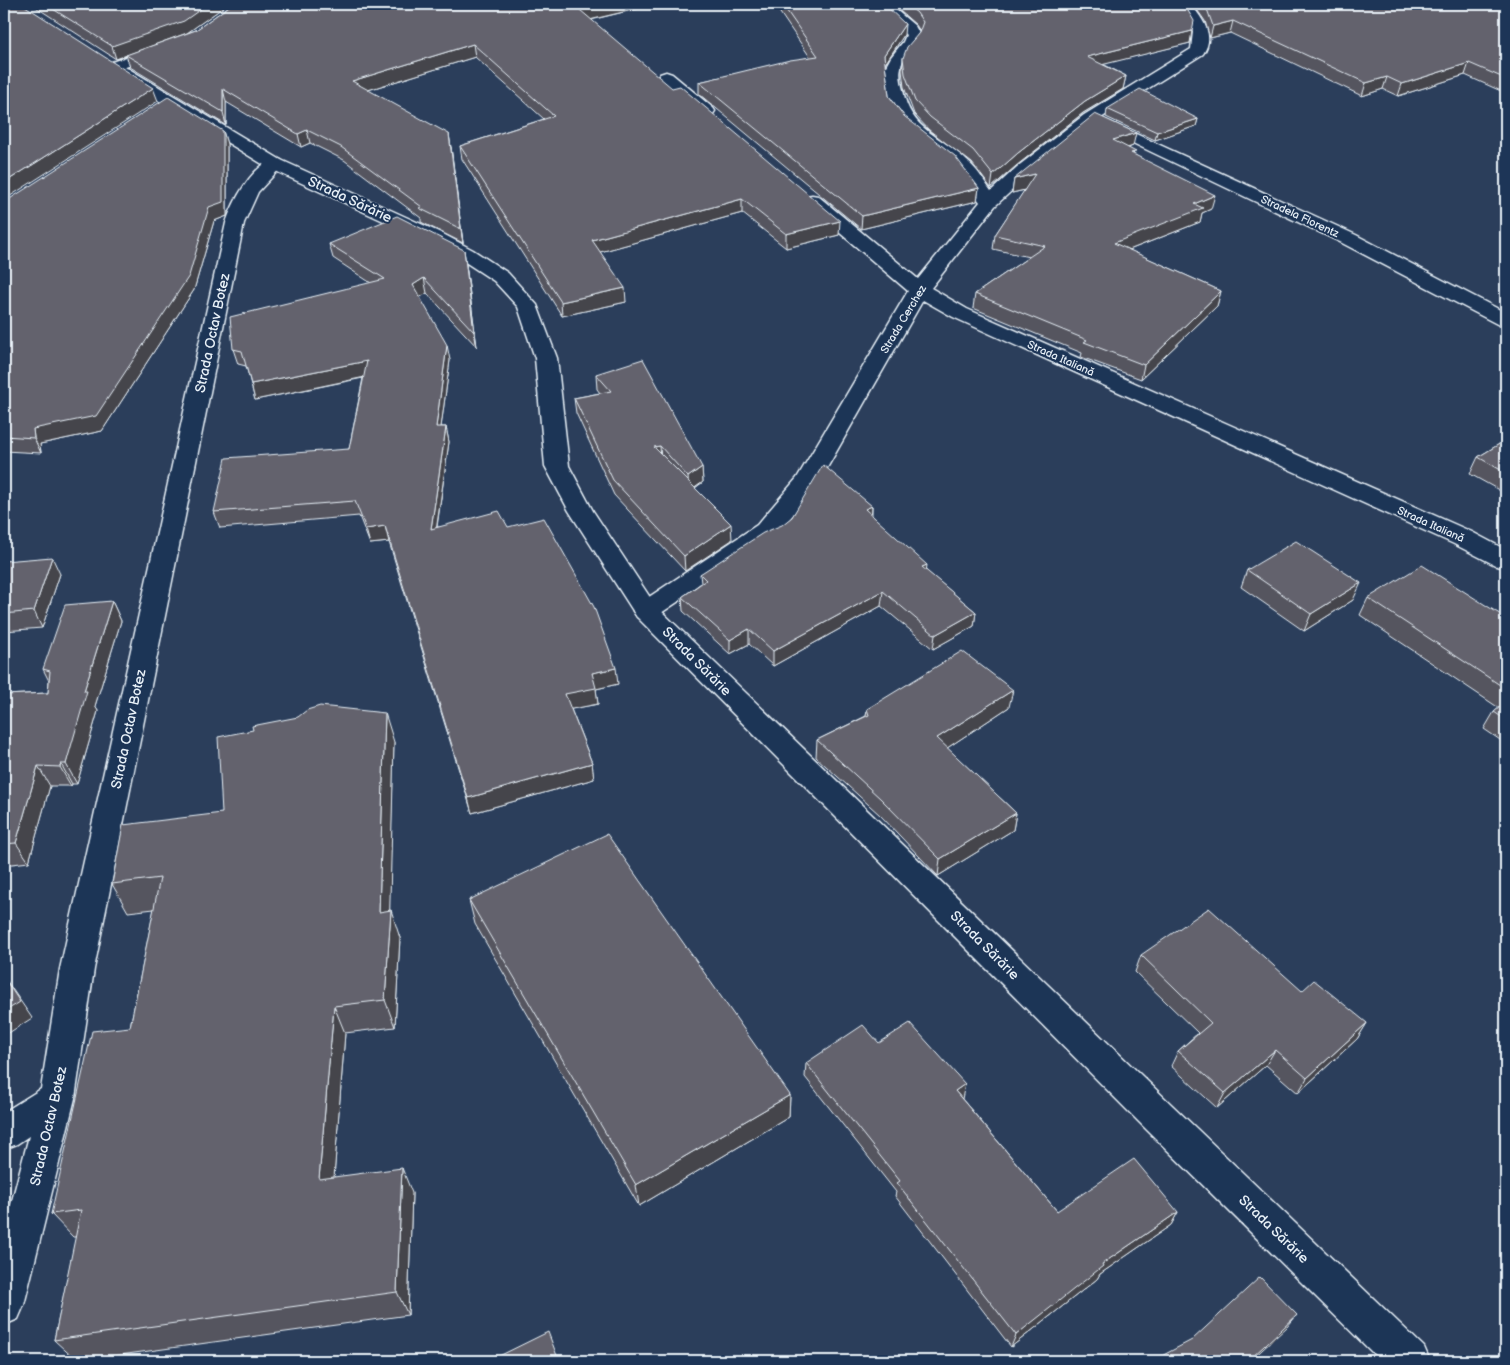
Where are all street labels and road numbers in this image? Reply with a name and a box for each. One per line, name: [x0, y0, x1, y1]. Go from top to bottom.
street label: Strada Sărărie: [305, 173, 394, 226]
street label: Stradela Florentz: [1259, 193, 1342, 241]
street label: Strada Octav Botez: [192, 272, 234, 394]
street label: Strada Cerchez: [878, 282, 929, 356]
street label: Strada Italiană: [1025, 338, 1096, 379]
street label: Strada Italiană: [1395, 504, 1466, 545]
street label: Strada Sărărie: [659, 623, 735, 699]
street label: Strada Octav Botez: [108, 668, 150, 790]
street label: Strada Sărărie: [947, 907, 1023, 983]
street label: Strada Octav Botez: [27, 1065, 71, 1187]
street label: Strada Sărărie: [1235, 1192, 1312, 1267]

